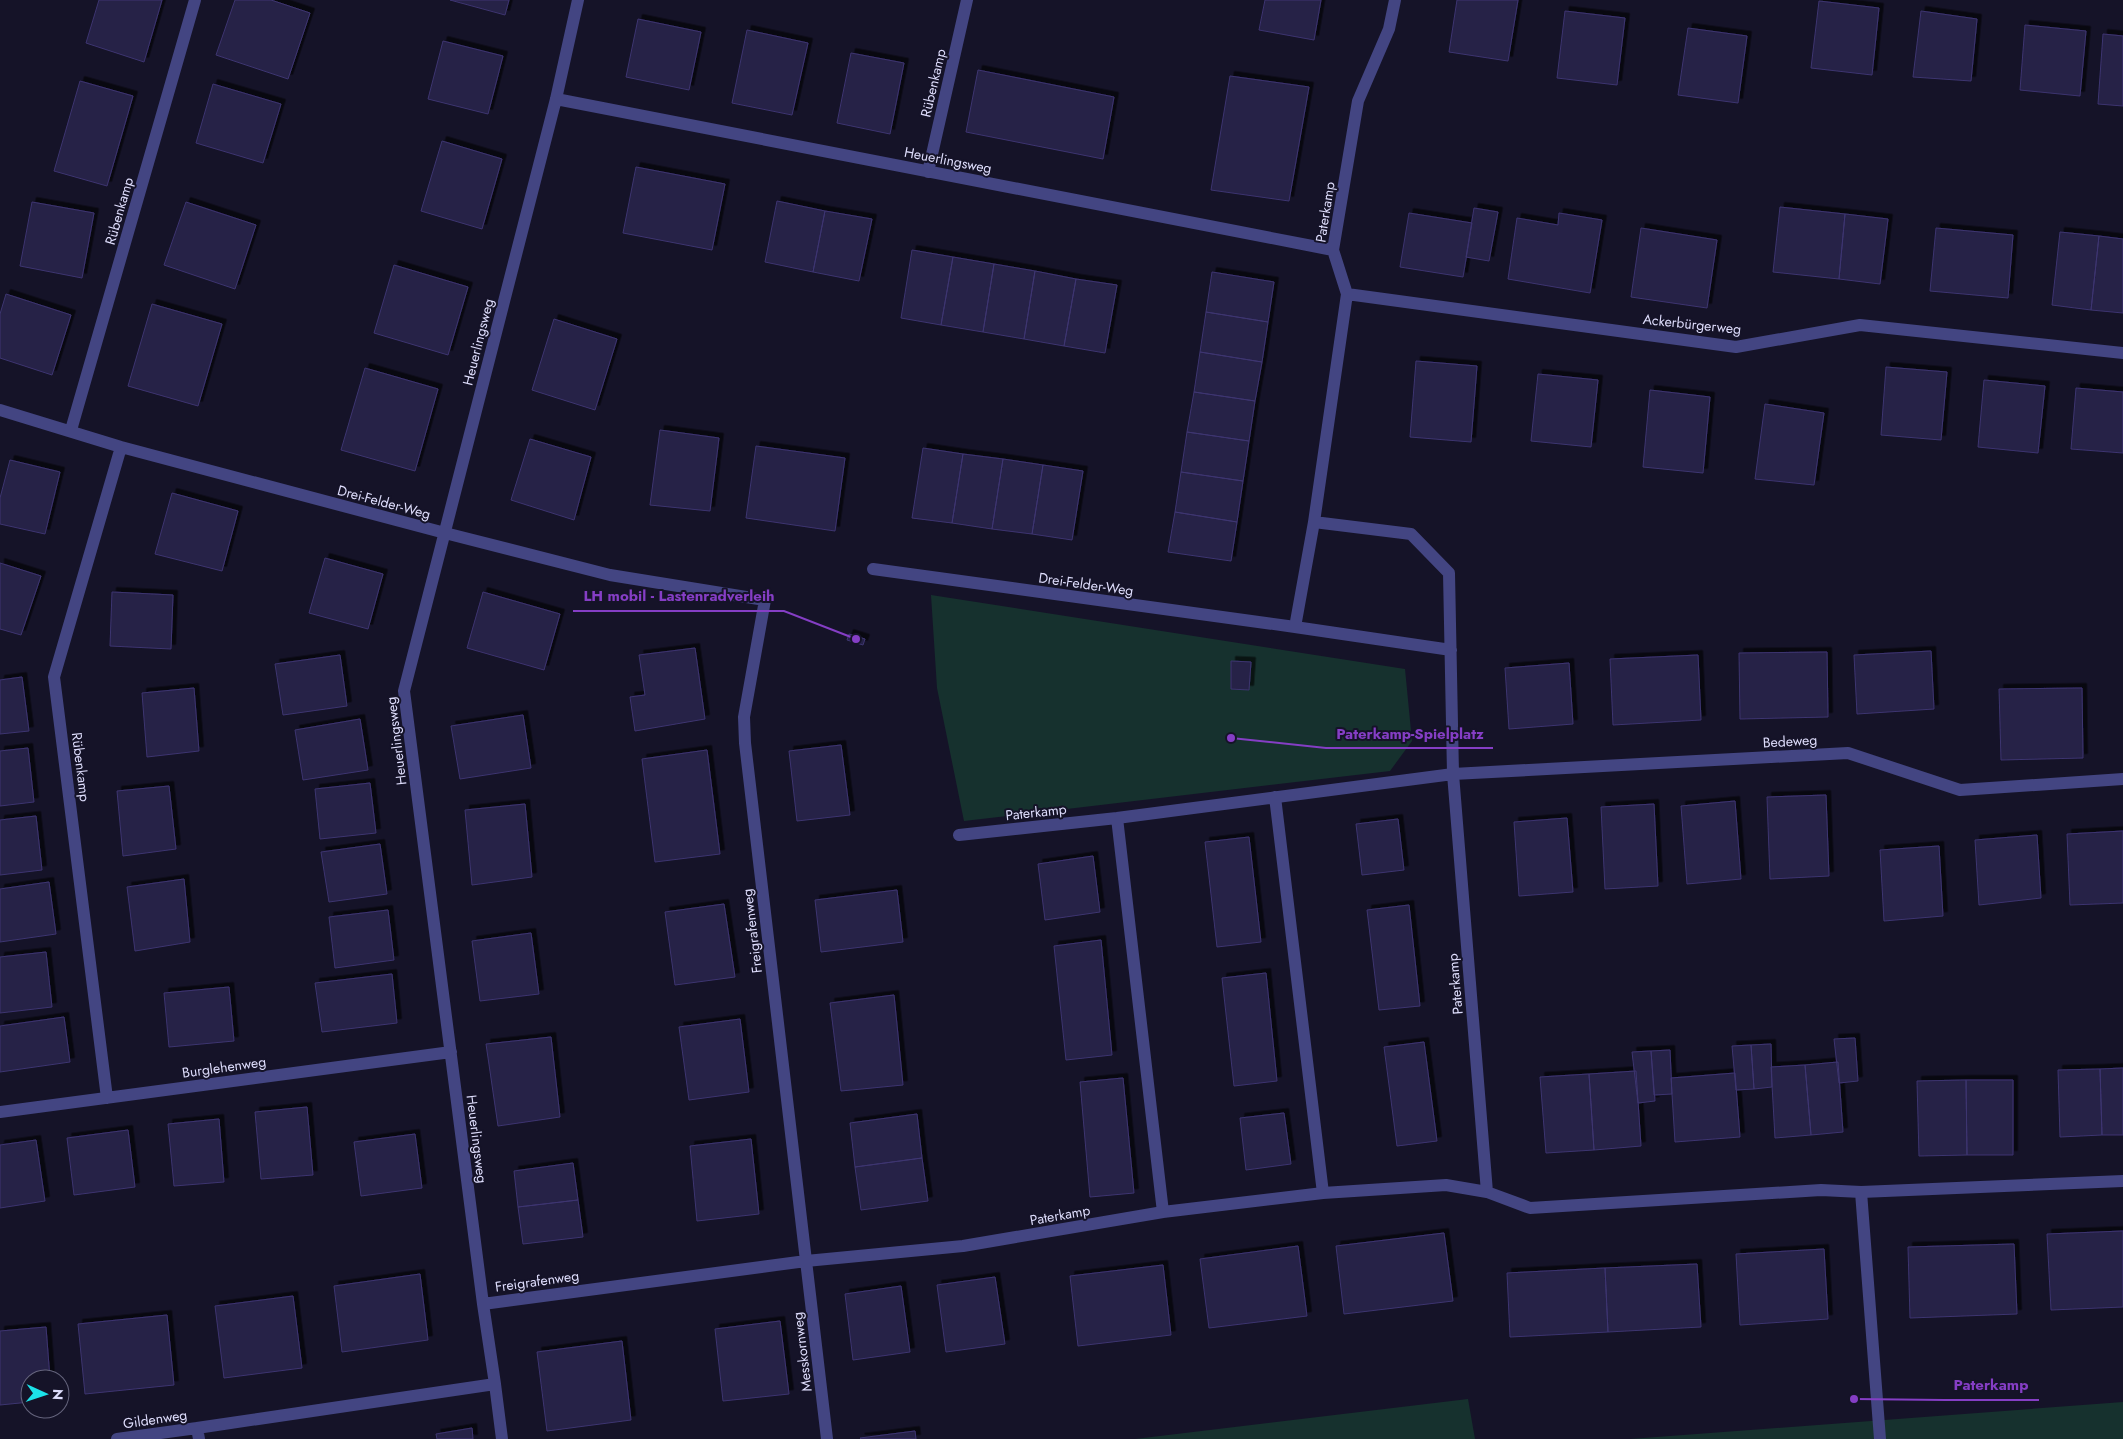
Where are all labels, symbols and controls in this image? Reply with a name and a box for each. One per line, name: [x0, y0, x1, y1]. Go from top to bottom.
street label: Rübenkamp: [915, 47, 951, 119]
street label: Heuerlingsweg: [902, 142, 994, 178]
street label: Rübenkamp: [100, 175, 138, 247]
street label: Paterkamp: [1310, 180, 1340, 244]
street label: Heuerlingsweg: [458, 296, 498, 388]
street label: Ackerbürgerweg: [1642, 309, 1742, 339]
street label: Drei-Felder-Weg: [335, 480, 433, 524]
street label: Drei-Felder-Weg: [1037, 567, 1135, 601]
callout: LH mobil - Lastenradverleih: [573, 581, 784, 611]
text: LH mobil - Lastenradverleih: [583, 585, 775, 607]
street label: Heuerlingsweg: [381, 696, 411, 786]
callout: Paterkamp-Spielplatz: [1326, 718, 1493, 748]
text: Paterkamp-Spielplatz: [1336, 723, 1484, 745]
street label: Bedeweg: [1762, 730, 1818, 752]
street label: Rübenkamp: [67, 731, 95, 803]
street label: Paterkamp: [1005, 799, 1067, 825]
street label: Freigrafenweg: [737, 888, 767, 974]
street label: Paterkamp: [1442, 953, 1468, 1015]
street label: Burglehenweg: [181, 1051, 267, 1083]
street label: Heuerlingsweg: [462, 1094, 492, 1184]
street label: Paterkamp: [1028, 1200, 1092, 1230]
street label: Freigrafenweg: [494, 1265, 580, 1297]
street label: Messkornweg: [787, 1311, 817, 1393]
north arrow: [20, 1369, 70, 1419]
callout: Paterkamp: [1944, 1370, 2039, 1400]
text: Paterkamp: [1954, 1374, 2028, 1396]
text: N: [48, 1389, 68, 1401]
street label: Gildenweg: [122, 1405, 188, 1433]

